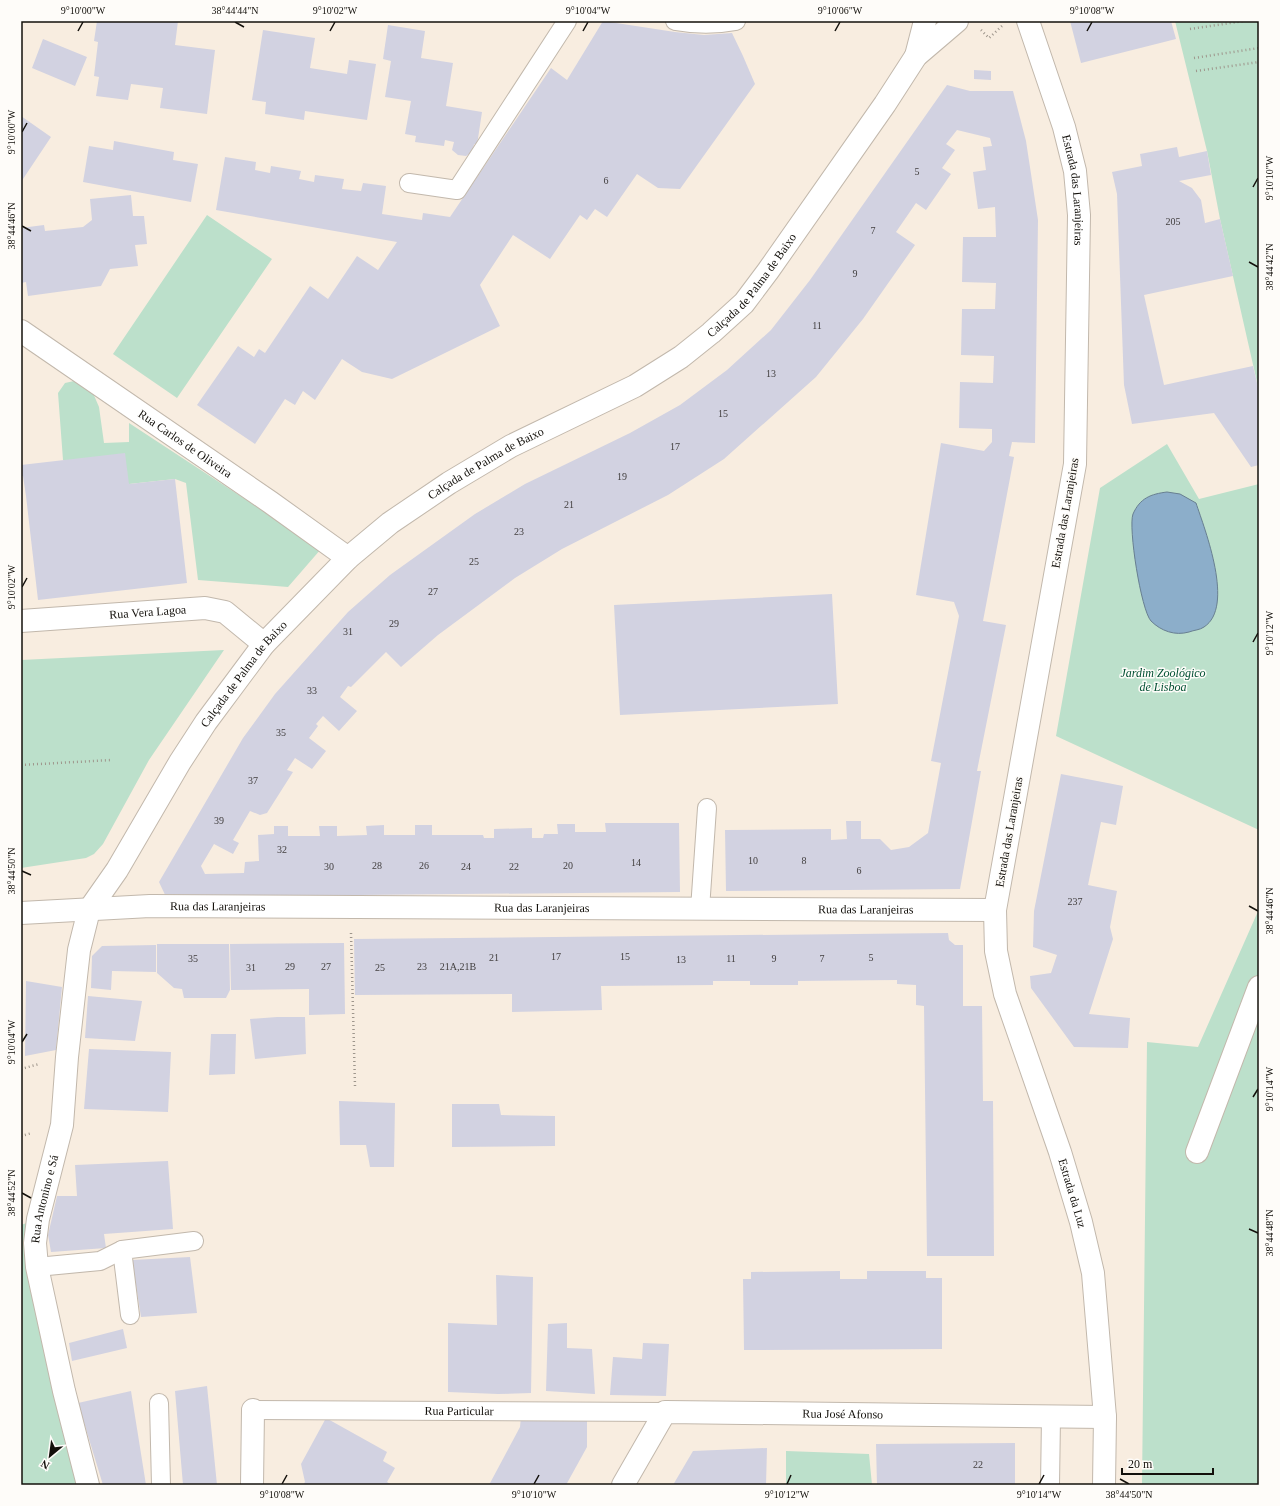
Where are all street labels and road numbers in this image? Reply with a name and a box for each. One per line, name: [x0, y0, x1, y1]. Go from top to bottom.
street label: Estrada das Laranjeiras: [1059, 133, 1086, 246]
street label: Calçada de Palma de Baixo: [704, 231, 799, 340]
street label: Rua Carlos de Oliveira: [136, 407, 235, 481]
street label: Calçada de Palma de Baixo: [425, 424, 546, 502]
street label: Estrada das Laranjeiras: [1048, 456, 1082, 569]
street label: Rua Vera Lagoa: [109, 602, 187, 622]
street label: Calçada de Palma de Baixo: [197, 618, 290, 730]
street label: Estrada das Laranjeiras: [992, 775, 1026, 888]
street label: Rua das Laranjeiras: [170, 899, 266, 914]
street label: Rua das Laranjeiras: [494, 901, 590, 915]
street label: Rua das Laranjeiras: [818, 902, 914, 917]
street label: Rua Antonino e Sá: [28, 1153, 61, 1244]
street label: Estrada da Luz: [1055, 1157, 1089, 1229]
street label: Rua Particular: [424, 1404, 494, 1418]
street label: Rua José Afonso: [802, 1407, 883, 1421]

